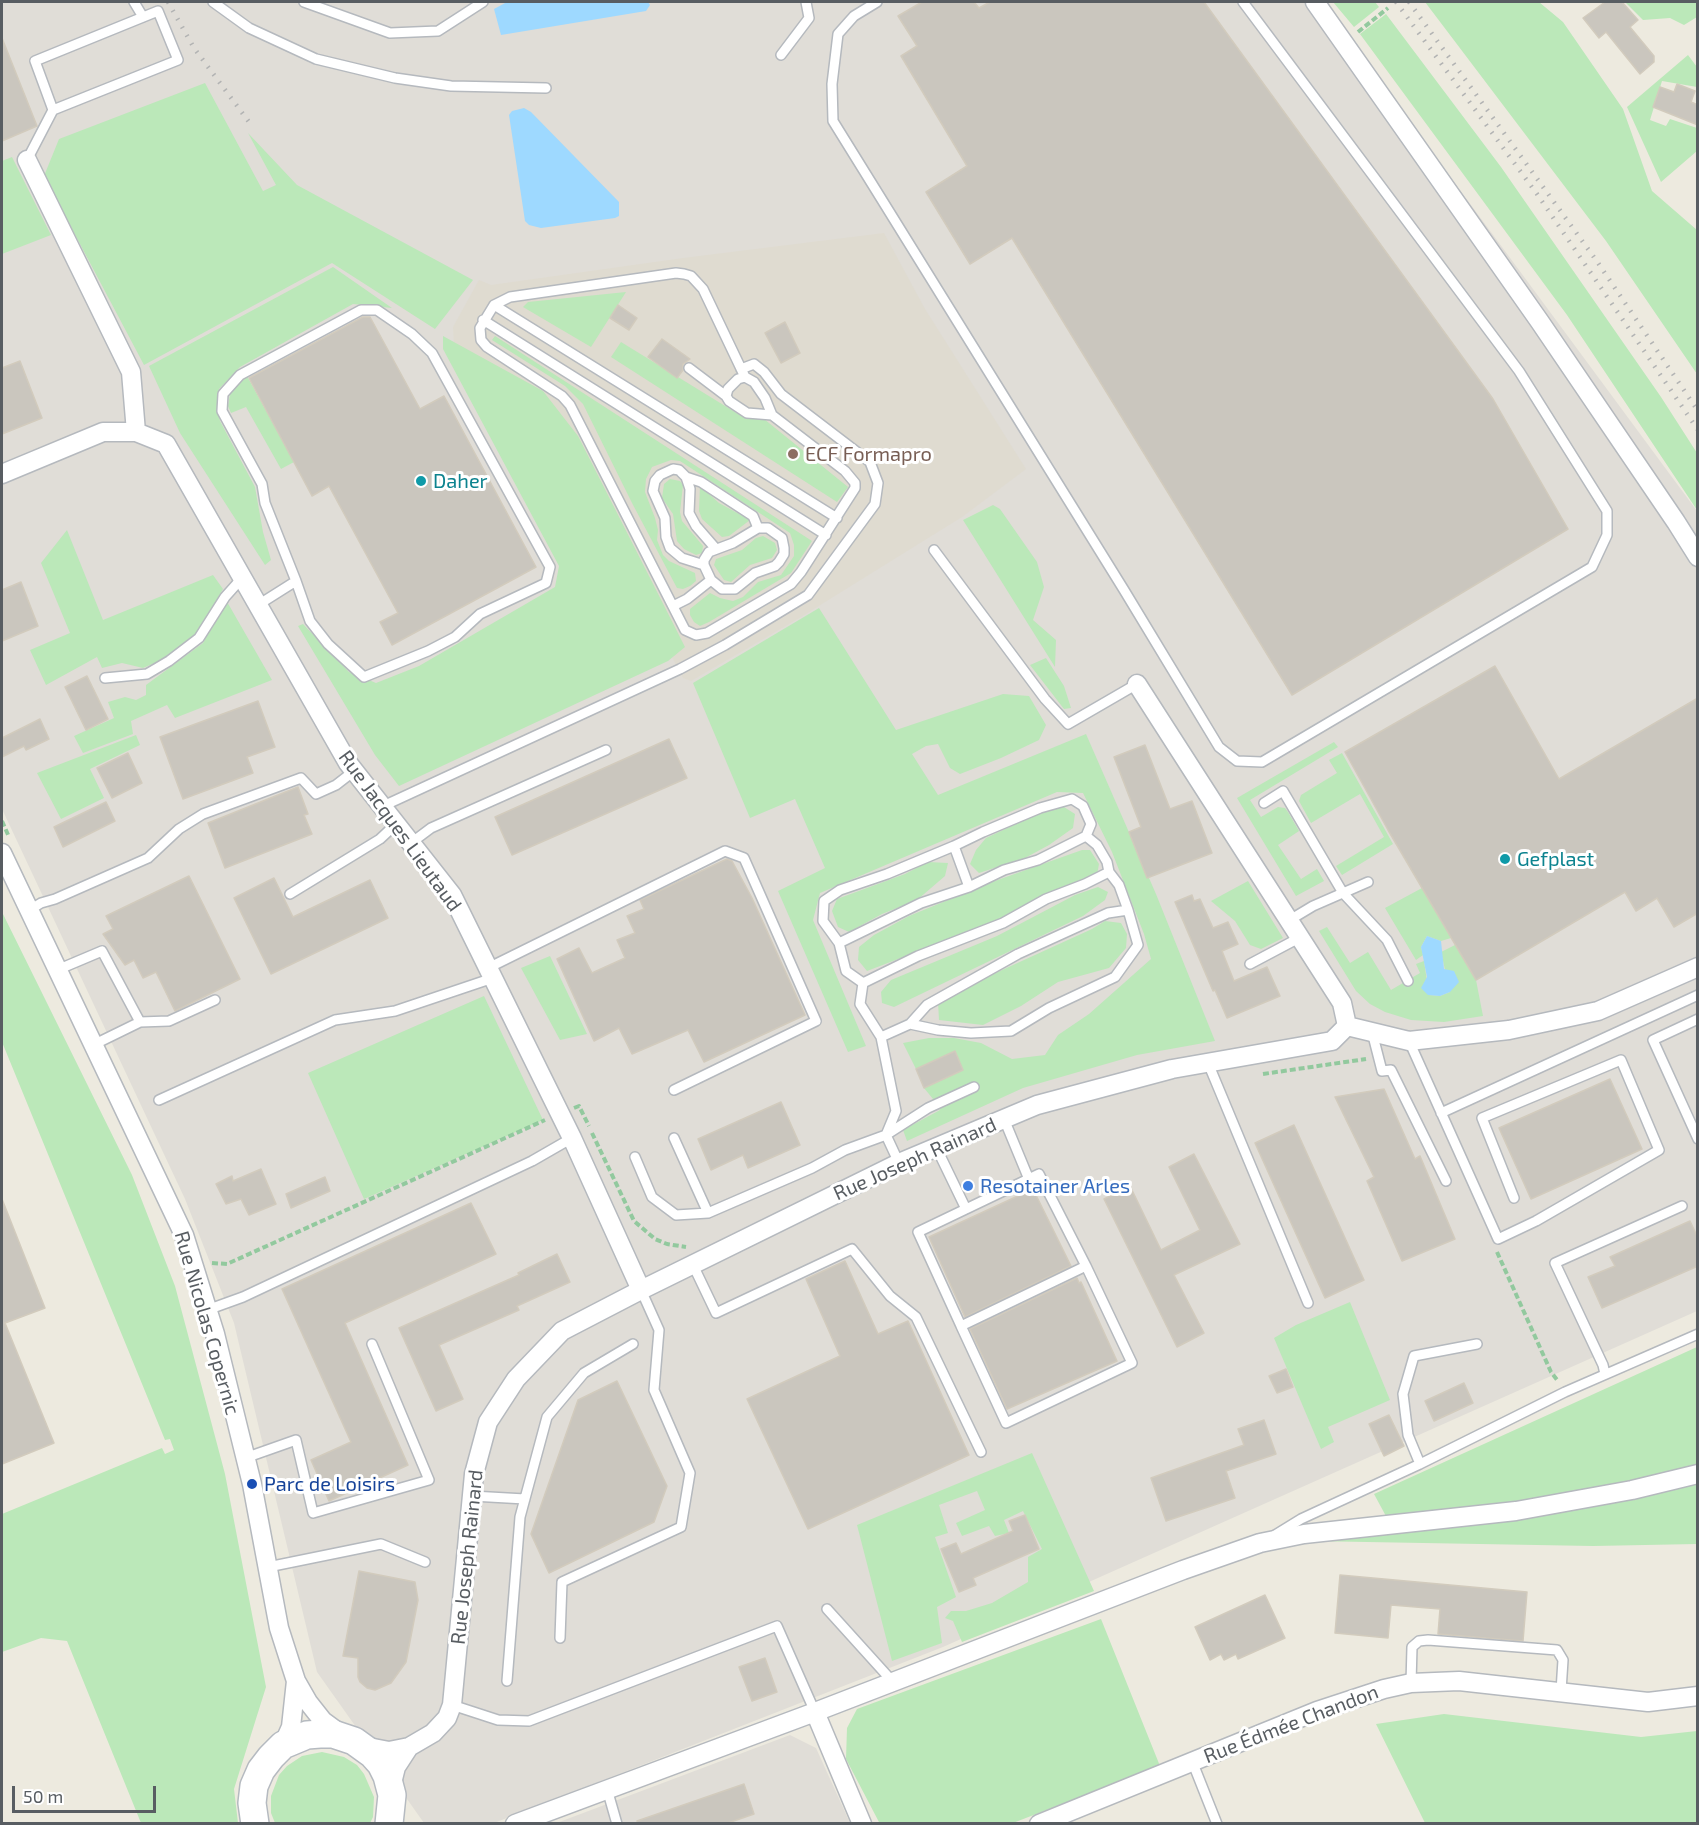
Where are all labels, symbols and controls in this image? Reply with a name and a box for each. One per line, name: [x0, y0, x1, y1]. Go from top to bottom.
place label: ECF Formapro: [805, 442, 932, 466]
marker: ECF Formapro: [786, 447, 800, 461]
place label: Daher: [433, 469, 488, 493]
marker: Daher: [414, 474, 428, 488]
street label: Rue Jacques Lieutaud: [333, 746, 467, 916]
place label: Gefplast: [1517, 847, 1594, 871]
marker: Gefplast: [1498, 852, 1512, 866]
street label: Rue Joseph Rainard: [830, 1112, 1000, 1206]
place label: Resotainer Arles: [980, 1174, 1130, 1198]
marker: Resotainer Arles: [961, 1179, 975, 1193]
street label: Rue Nicolas Copernic: [169, 1228, 245, 1418]
street label: Rue Joseph Rainard: [446, 1468, 488, 1646]
place label: Parc de Loisirs: [264, 1472, 395, 1496]
marker: Parc de Loisirs: [245, 1477, 259, 1491]
street label: Rue Édmée Chandon: [1200, 1680, 1382, 1768]
scale bar: [15, 1774, 159, 1812]
text: 50 m: [23, 1785, 63, 1807]

